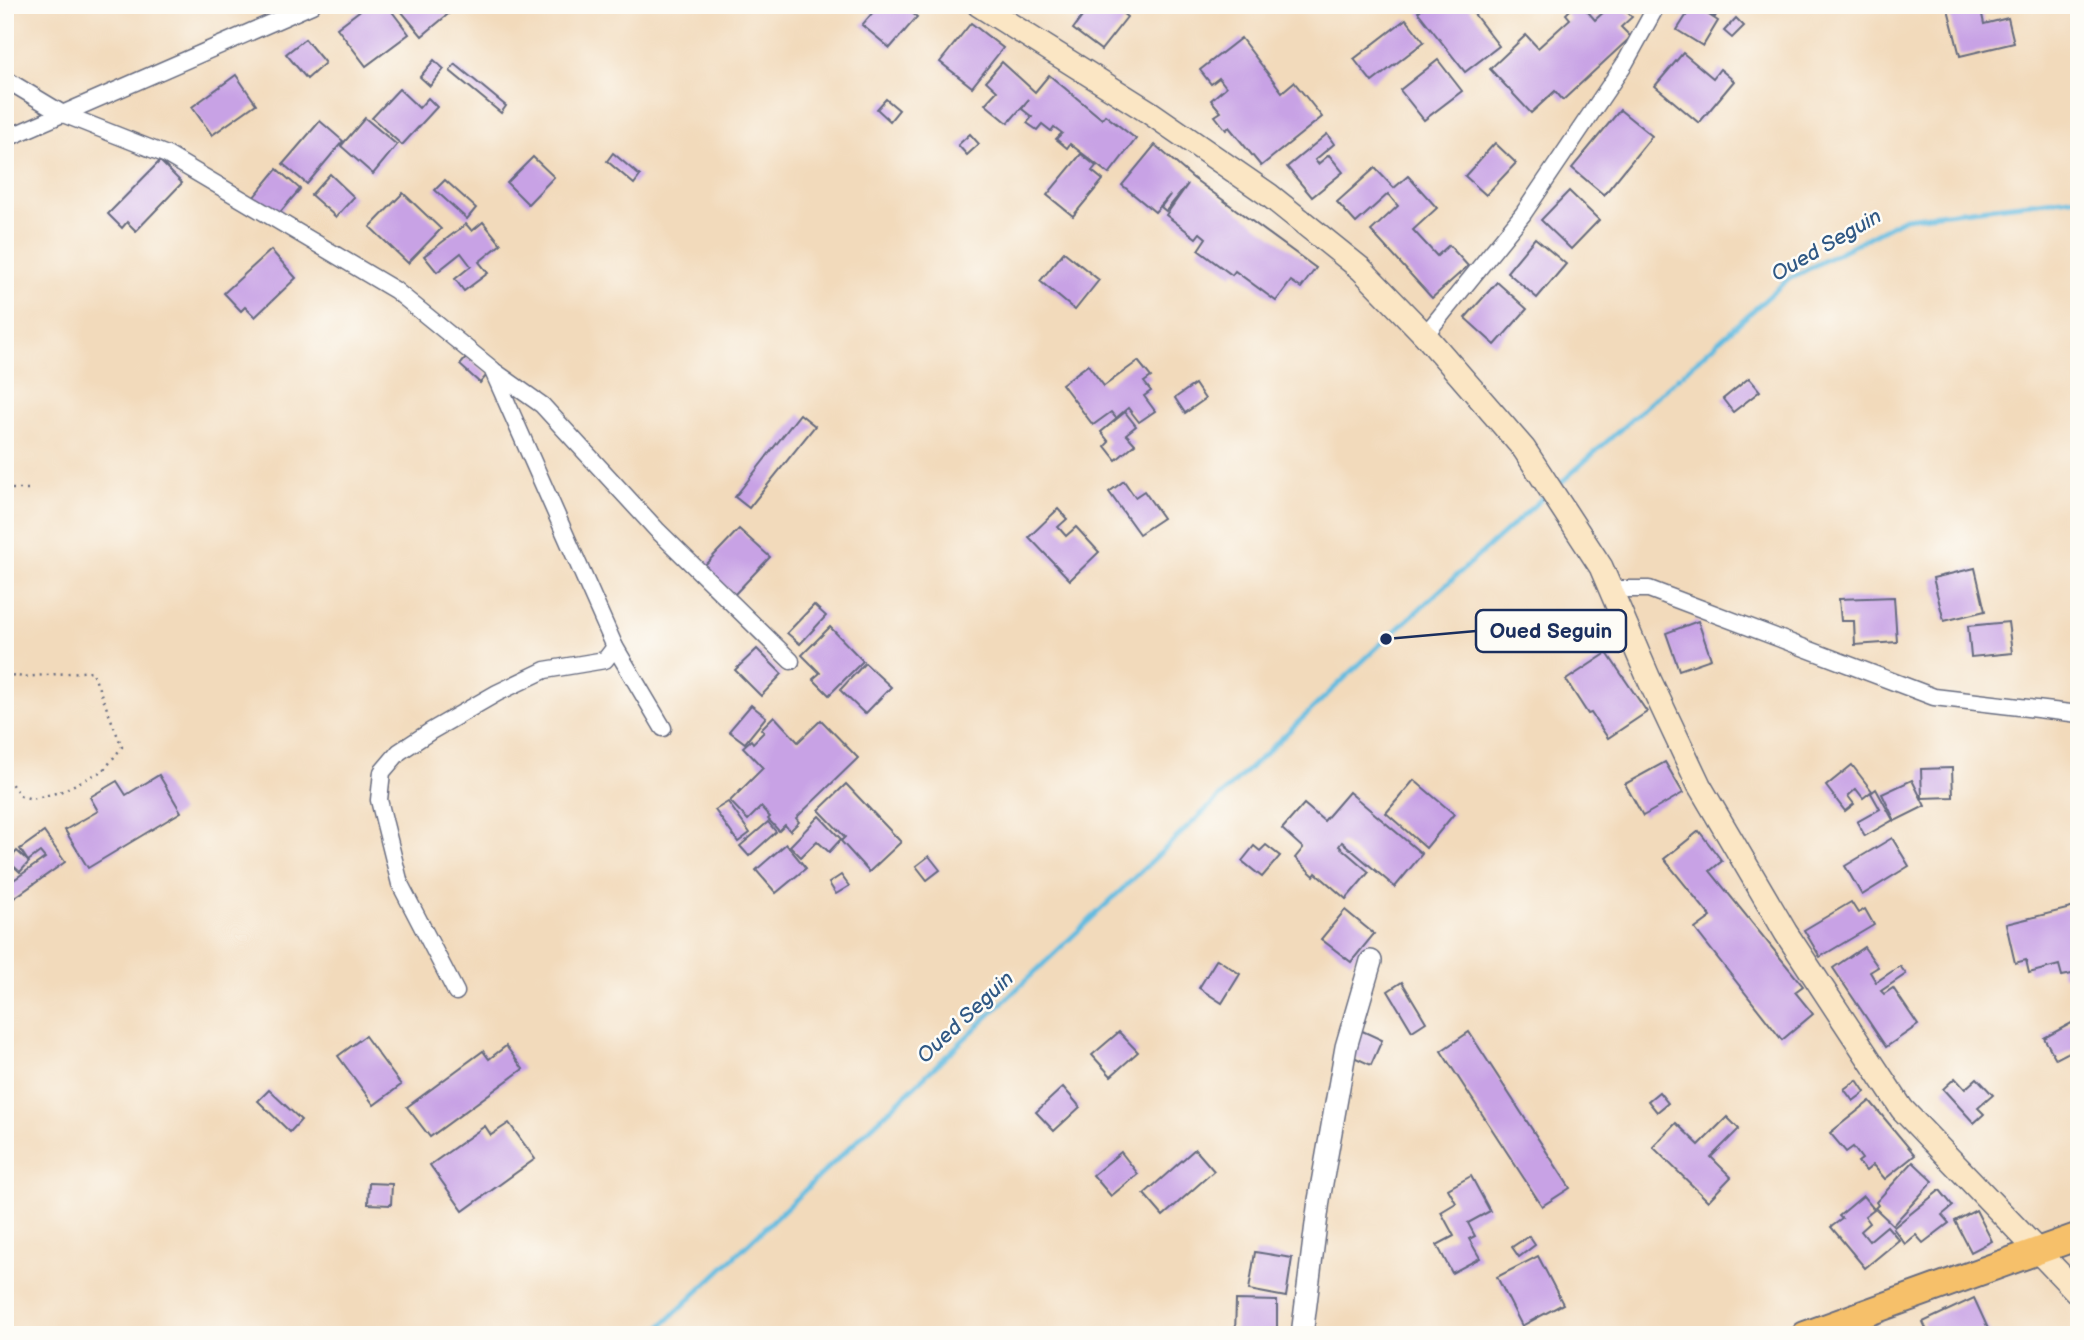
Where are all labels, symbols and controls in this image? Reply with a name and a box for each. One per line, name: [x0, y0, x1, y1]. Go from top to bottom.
water label: Oued Seguin: [1767, 204, 1886, 287]
callout: Oued Seguin: [1476, 610, 1626, 652]
text: Oued Seguin: [1490, 619, 1612, 644]
water label: Oued Seguin: [912, 966, 1019, 1069]

